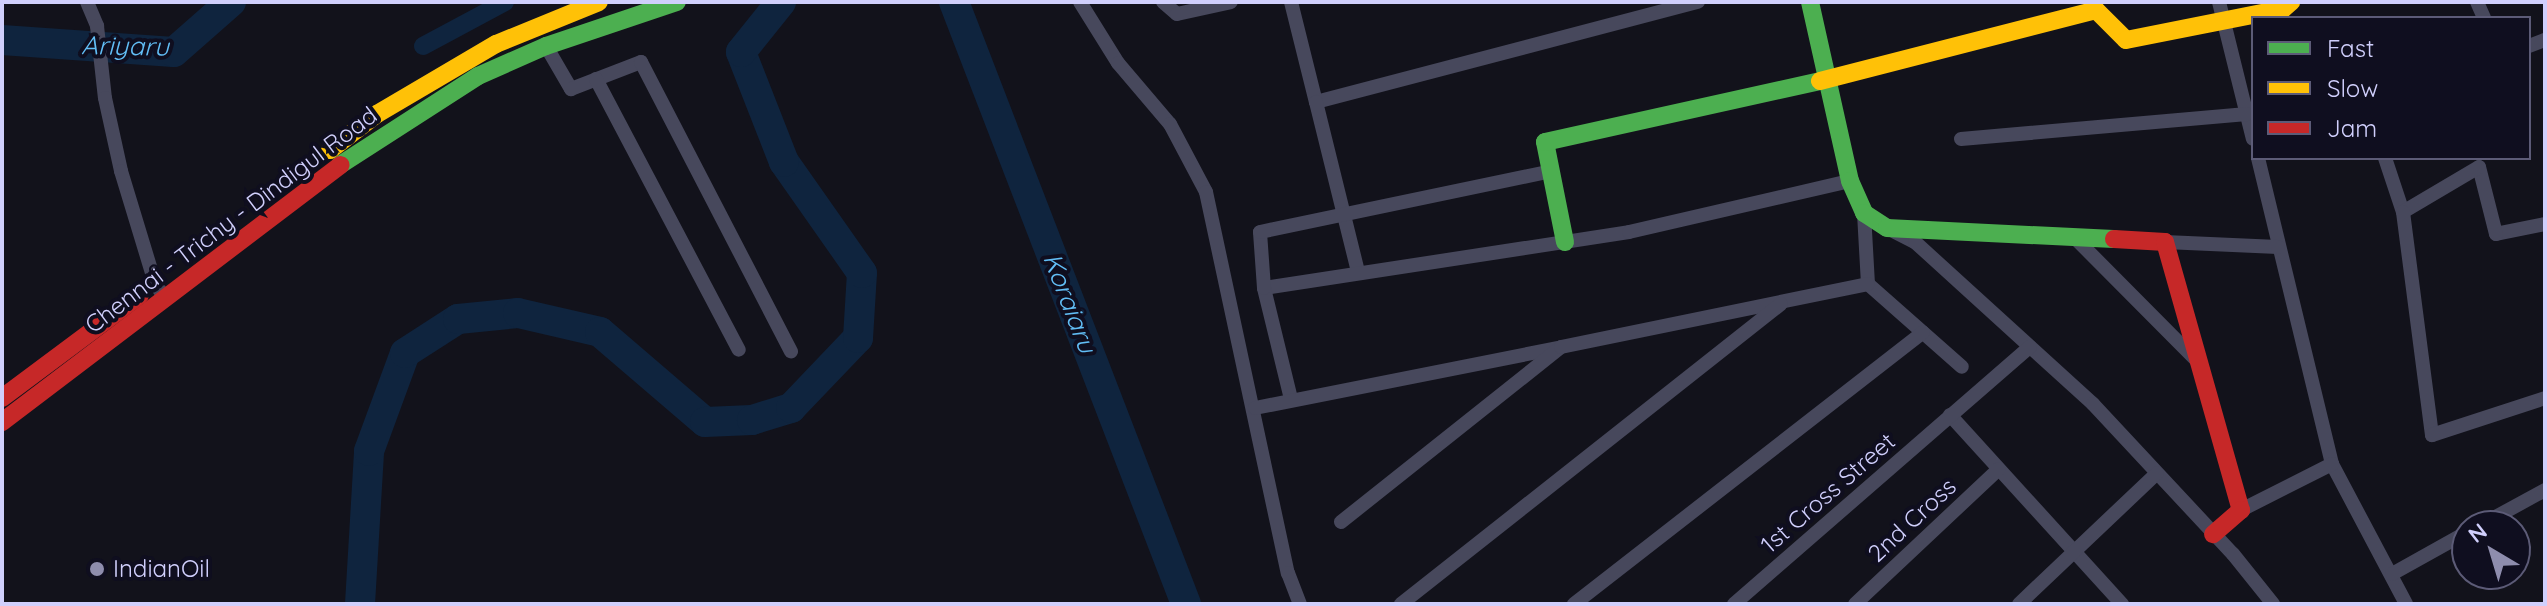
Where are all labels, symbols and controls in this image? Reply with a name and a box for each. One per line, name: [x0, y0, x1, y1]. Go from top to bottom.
legend: [2251, 16, 2531, 160]
water label: Ariyaru: [81, 30, 169, 62]
text: Fast: [2327, 33, 2374, 63]
text: Slow: [2327, 73, 2378, 103]
street label: Chennai - Trichy - Dindigul Road: [79, 101, 383, 339]
text: Jam: [2327, 113, 2377, 143]
water label: Koraiaru: [1037, 249, 1103, 357]
street label: 1st Cross Street: [1755, 427, 1901, 559]
street label: 2nd Cross: [1862, 472, 1962, 568]
north arrow: [2451, 510, 2531, 590]
text: N: [2462, 517, 2492, 549]
place label: IndianOil: [113, 555, 210, 583]
marker: IndianOil: [88, 560, 106, 578]

